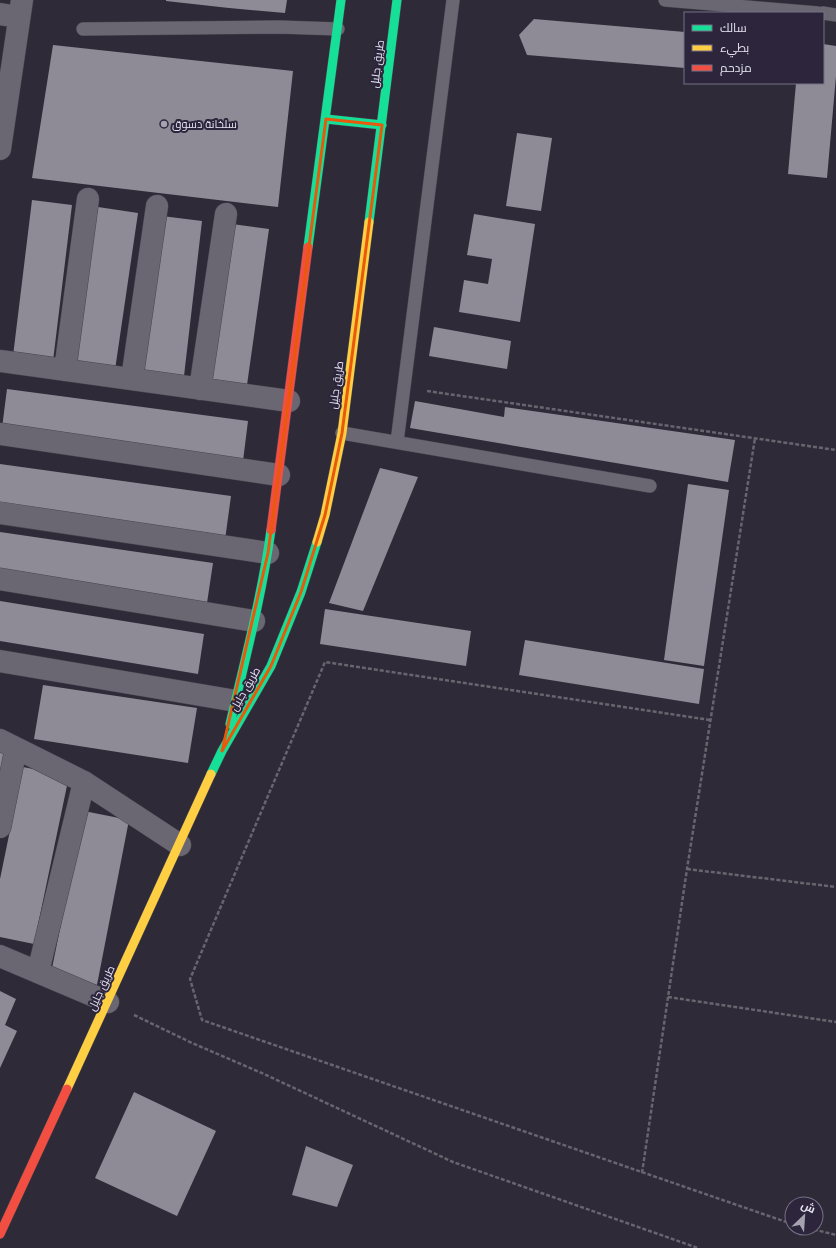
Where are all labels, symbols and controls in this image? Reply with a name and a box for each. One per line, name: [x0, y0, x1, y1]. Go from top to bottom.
legend: [684, 12, 824, 84]
text: سالك: [720, 20, 747, 35]
street label: طريق جليل: [367, 39, 387, 89]
text: بطيء: [720, 40, 749, 58]
text: مزدحم: [720, 60, 752, 76]
place label: سلخانة دسوق: [172, 117, 237, 131]
marker: سلخانة دسوق: [159, 119, 169, 129]
street label: طريق جليل: [326, 360, 346, 410]
street label: طريق جليل: [227, 665, 263, 713]
street label: طريق جليل: [84, 963, 118, 1013]
north arrow: [784, 1196, 824, 1236]
text: ش: [799, 1198, 818, 1216]

